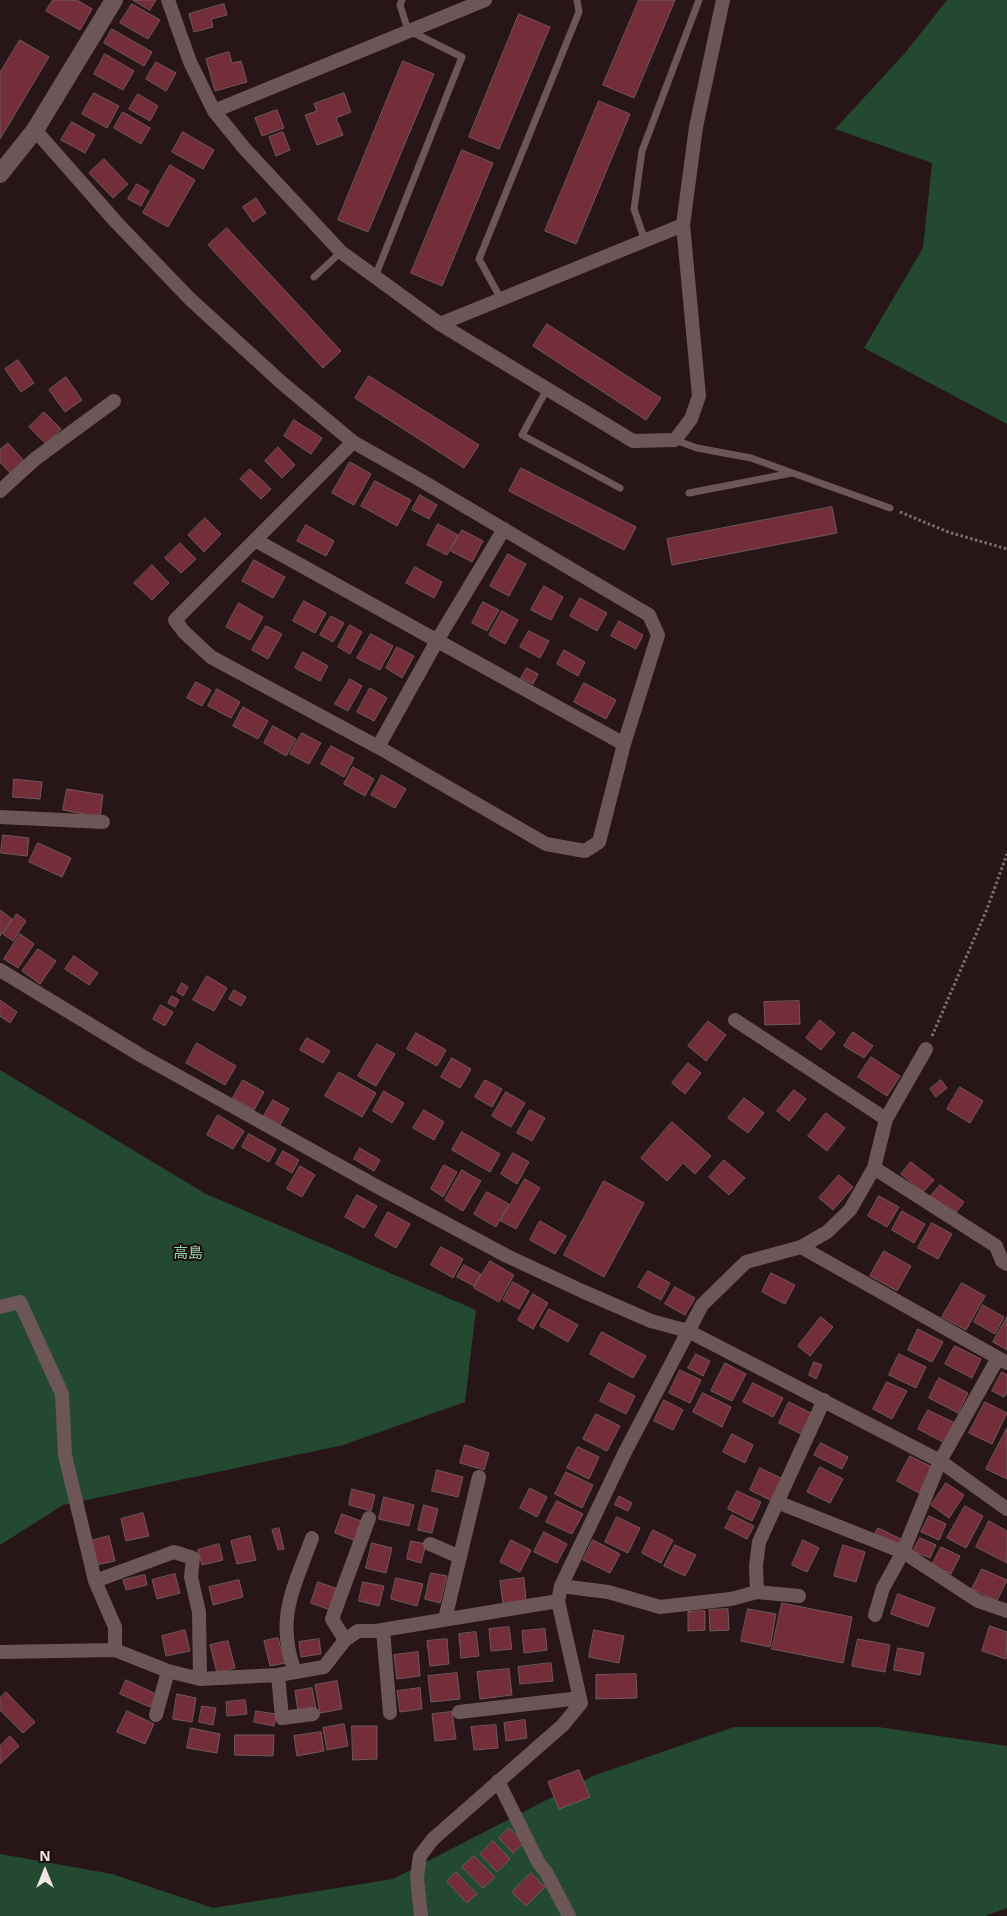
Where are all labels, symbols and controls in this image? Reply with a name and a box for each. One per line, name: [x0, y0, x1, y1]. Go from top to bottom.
district label: 高島: [173, 1245, 203, 1263]
north arrow: [20, 1846, 70, 1896]
text: N: [39, 1846, 51, 1865]

